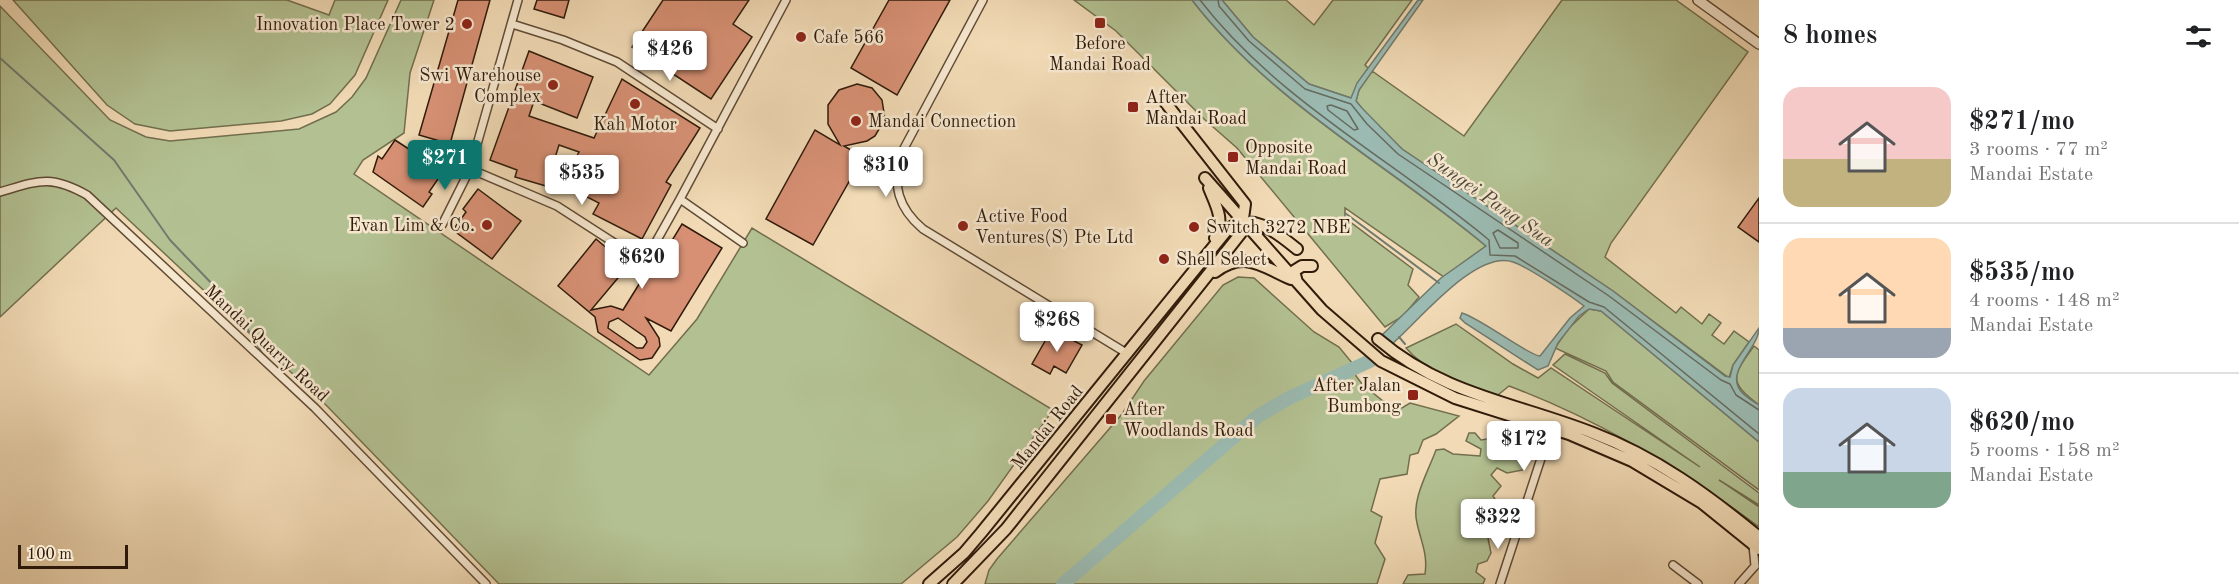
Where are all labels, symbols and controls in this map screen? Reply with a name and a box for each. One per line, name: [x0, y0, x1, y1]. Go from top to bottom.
place label: Innovation Place Tower 2: [256, 16, 455, 34]
marker: Before Mandai Road: [1093, 16, 1107, 30]
marker: Innovation Place Tower 2: [460, 17, 474, 31]
icon: filters: [2182, 20, 2215, 53]
text: 8 homes: [1783, 23, 1877, 49]
place label: Cafe 566: [813, 29, 885, 47]
marker: Cafe 566: [794, 30, 808, 44]
pin: $426: [634, 31, 706, 82]
place label: Before Mandai Road: [1049, 35, 1151, 74]
text: $426: [647, 40, 693, 60]
place label: Swi Warehouse Complex: [419, 67, 541, 106]
marker: Swi Warehouse Complex: [546, 78, 560, 92]
place label: After Mandai Road: [1145, 89, 1247, 128]
marker: Kah Motor: [628, 97, 642, 111]
marker: After Mandai Road: [1126, 100, 1140, 114]
text: $271/mo: [1969, 109, 2075, 135]
icon: home: [1831, 111, 1903, 183]
place label: Mandai Connection: [868, 113, 1017, 131]
marker: Mandai Connection: [849, 114, 863, 128]
place label: Kah Motor: [593, 116, 678, 134]
place label: Opposite Mandai Road: [1245, 139, 1347, 178]
pin: $271: [409, 140, 481, 191]
text: 3 rooms · 77 m²: [1969, 140, 2108, 160]
pin: $310: [850, 147, 922, 198]
text: $271: [422, 149, 468, 169]
marker: Opposite Mandai Road: [1226, 150, 1240, 164]
water label: Sungei Pang Sua: [1423, 150, 1557, 252]
pin: $535: [546, 155, 618, 206]
text: $310: [863, 156, 909, 176]
text: $535: [559, 164, 605, 184]
text: Mandai Estate: [1969, 165, 2093, 185]
place label: Active Food Ventures(S) Pte Ltd: [975, 208, 1134, 247]
place label: Evan Lim & Co.: [348, 217, 475, 235]
marker: Evan Lim & Co.: [480, 218, 494, 232]
marker: Active Food Ventures(S) Pte Ltd: [956, 219, 970, 233]
place label: Switch 3272 NBE: [1206, 219, 1350, 237]
marker: Switch 3272 NBE: [1187, 220, 1201, 234]
pin: $620: [606, 239, 678, 290]
text: $620: [619, 248, 665, 268]
place label: Shell Select: [1176, 251, 1267, 269]
marker: Shell Select: [1157, 252, 1171, 266]
text: $535/mo: [1969, 260, 2075, 286]
icon: home: [1831, 262, 1903, 334]
street label: Mandai Quarry Road: [201, 282, 332, 406]
text: 4 rooms · 148 m²: [1969, 291, 2119, 311]
pin: $268: [1021, 302, 1093, 353]
text: $268: [1034, 311, 1080, 331]
text: Mandai Estate: [1969, 316, 2093, 336]
place label: After Jalan Bumbong: [1312, 377, 1401, 416]
street label: Mandai Road: [1009, 382, 1087, 473]
marker: After Jalan Bumbong: [1406, 388, 1420, 402]
place label: After Woodlands Road: [1123, 401, 1254, 440]
text: $620/mo: [1969, 410, 2075, 436]
marker: After Woodlands Road: [1104, 412, 1118, 426]
icon: home: [1831, 412, 1903, 484]
pin: $172: [1488, 421, 1560, 472]
text: $172: [1501, 430, 1547, 450]
text: 5 rooms · 158 m²: [1969, 441, 2119, 461]
text: Mandai Estate: [1969, 466, 2093, 486]
pin: $322: [1462, 499, 1534, 550]
text: $322: [1475, 508, 1521, 528]
scale bar: [18, 542, 128, 570]
text: 100 m: [27, 547, 72, 563]

